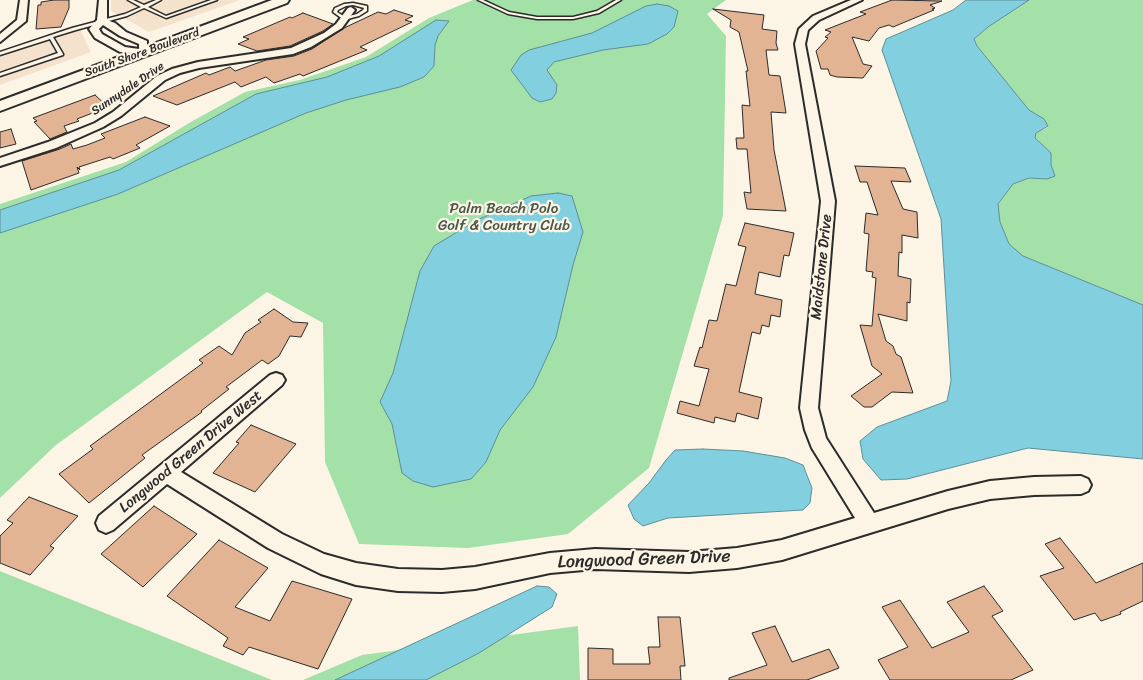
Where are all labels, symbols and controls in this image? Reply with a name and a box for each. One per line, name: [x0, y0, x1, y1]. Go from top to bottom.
street label: South Shore Boulevard: [83, 26, 201, 80]
street label: Sunnydale Drive: [89, 59, 167, 119]
park label: Palm Beach Polo Golf & Country Club: [438, 200, 570, 235]
street label: Maidstone Drive: [808, 213, 836, 321]
street label: Longwood Green Drive West: [116, 387, 266, 517]
street label: Longwood Green Drive: [557, 546, 731, 574]

